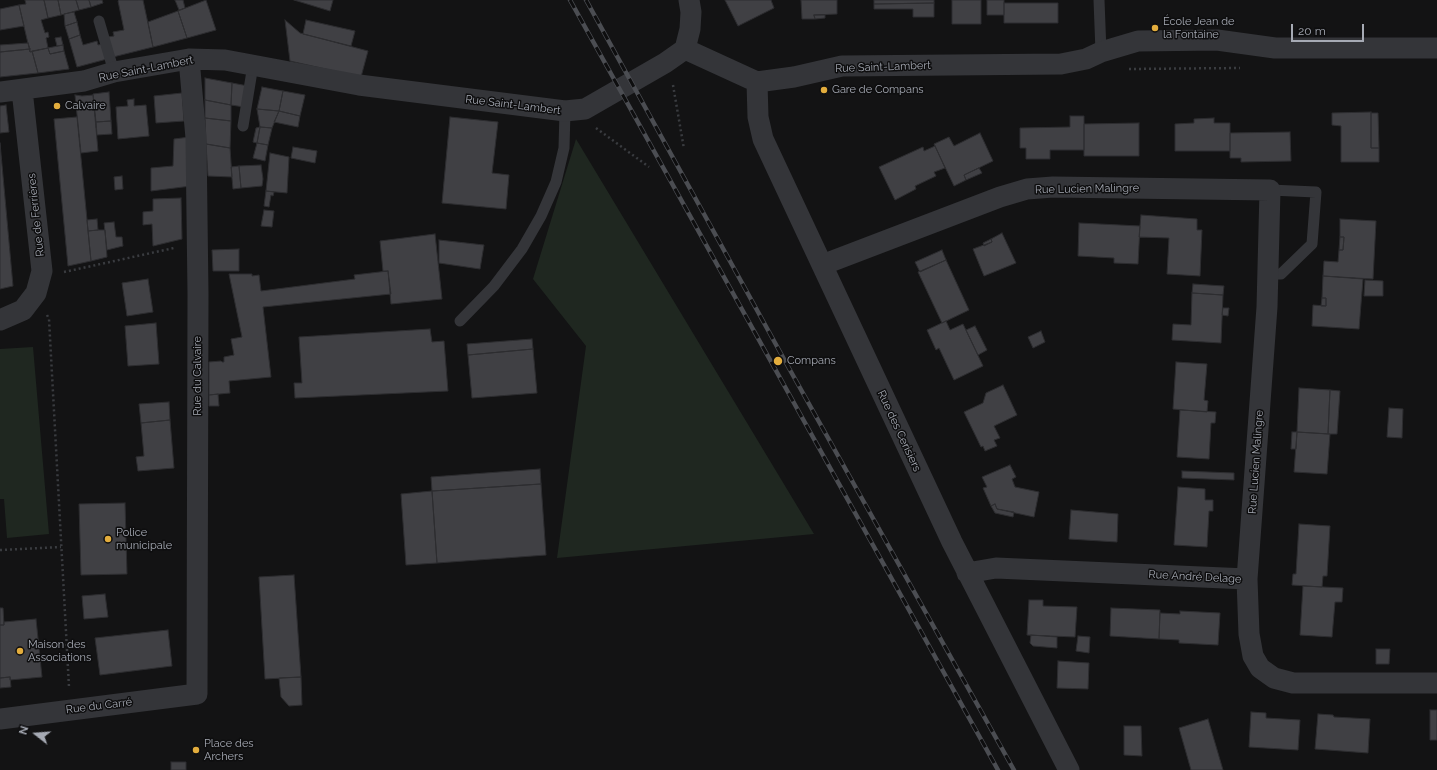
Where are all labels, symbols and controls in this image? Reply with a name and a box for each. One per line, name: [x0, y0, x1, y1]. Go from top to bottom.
place label: École Jean de la Fontaine: [1163, 15, 1234, 41]
scale bar: [1293, 16, 1366, 42]
marker: École Jean de la Fontaine: [1150, 23, 1160, 33]
text: 20 m: [1298, 24, 1326, 38]
street label: Rue Saint-Lambert: [98, 53, 194, 85]
street label: Rue Saint-Lambert: [835, 59, 931, 75]
place label: Gare de Compans: [832, 83, 924, 97]
marker: Gare de Compans: [819, 85, 829, 95]
street label: Rue Saint-Lambert: [465, 93, 561, 117]
place label: Calvaire: [65, 99, 106, 113]
marker: Calvaire: [52, 101, 62, 111]
street label: Rue de Ferrières: [25, 173, 47, 257]
street label: Rue Lucien Malingre: [1035, 181, 1139, 197]
street label: Rue du Calvaire: [191, 336, 205, 416]
place label: Compans: [787, 354, 836, 368]
marker: Compans: [772, 355, 784, 367]
street label: Rue des Cerisiers: [874, 388, 924, 474]
street label: Rue Lucien Malingre: [1246, 410, 1266, 514]
place label: Police municipale: [116, 526, 172, 552]
marker: Police municipale: [103, 534, 113, 544]
street label: Rue André Delage: [1148, 568, 1242, 586]
place label: Maison des Associations: [28, 638, 91, 664]
marker: Maison des Associations: [15, 646, 25, 656]
street label: Rue du Carré: [65, 695, 133, 717]
north arrow: [16, 714, 56, 754]
text: N: [17, 724, 31, 736]
place label: Place des Archers: [204, 737, 254, 763]
marker: Place des Archers: [191, 745, 201, 755]

